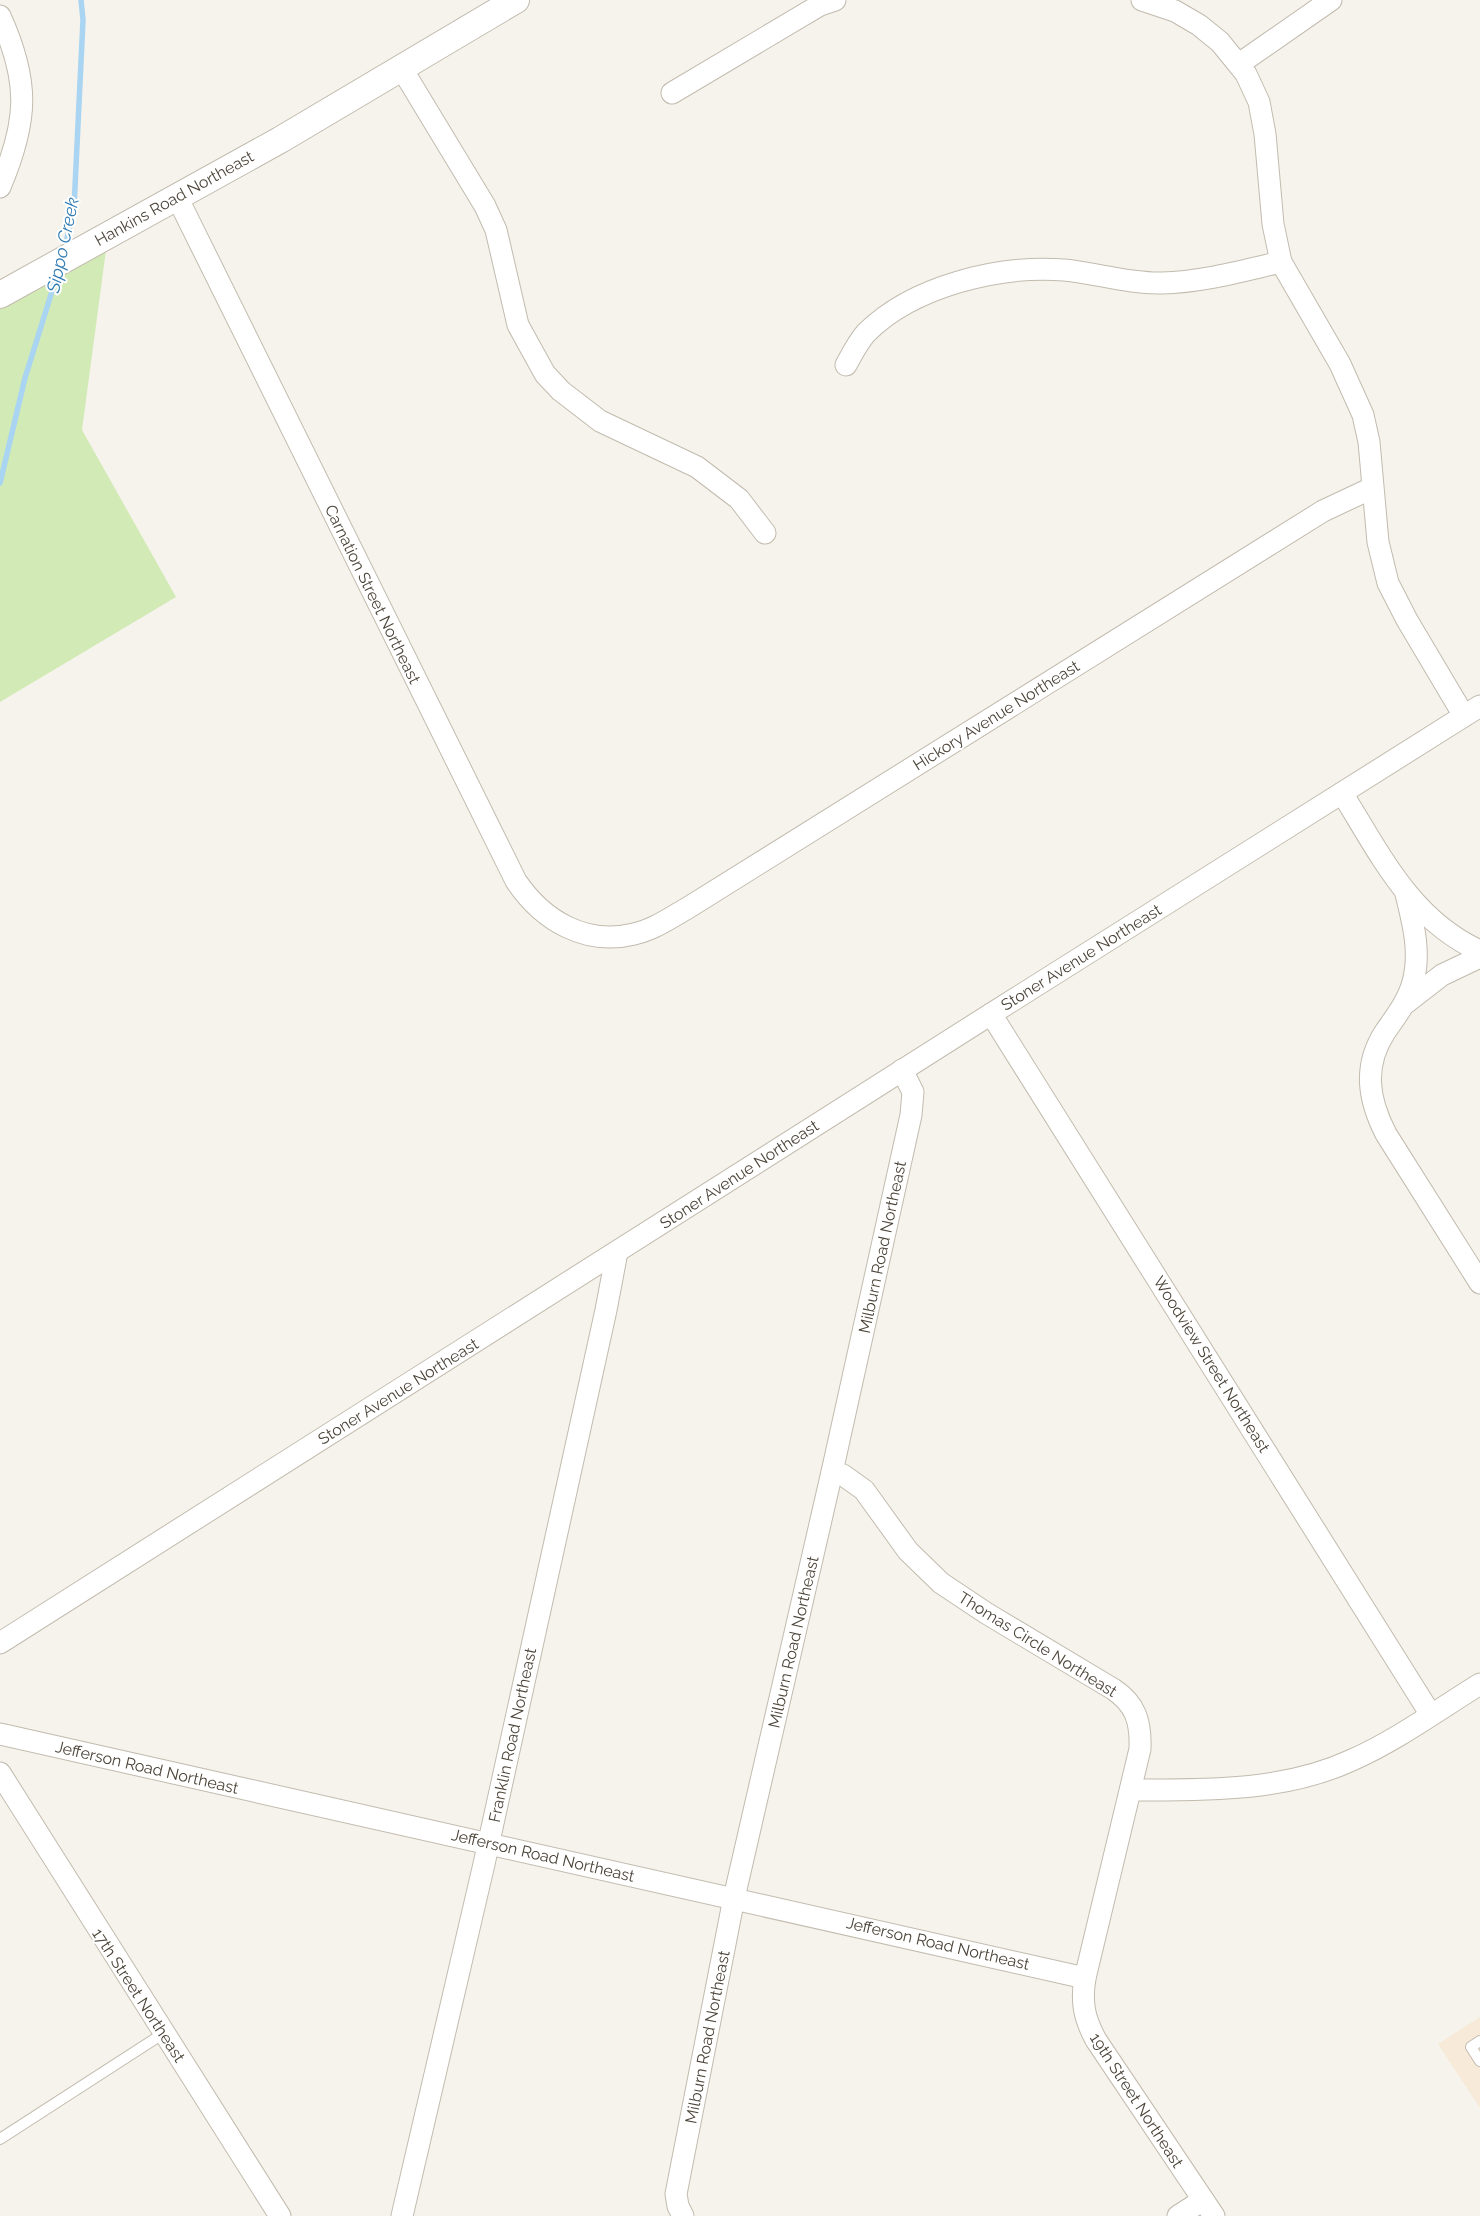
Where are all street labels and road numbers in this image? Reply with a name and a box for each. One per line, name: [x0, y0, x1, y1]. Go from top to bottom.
street label: Hankins Road Northeast: [92, 147, 257, 250]
street label: Carnation Street Northeast: [321, 502, 424, 687]
street label: Hickory Avenue Northeast: [910, 656, 1083, 775]
street label: Stoner Avenue Northeast: [998, 900, 1165, 1015]
street label: Stoner Avenue Northeast: [656, 1116, 823, 1233]
street label: Milburn Road Northeast: [855, 1158, 910, 1335]
street label: Woodview Street Northeast: [1149, 1273, 1274, 1456]
street label: Stoner Avenue Northeast: [315, 1334, 482, 1449]
street label: Milburn Road Northeast: [764, 1554, 823, 1730]
street label: Thomas Circle Northeast: [955, 1588, 1121, 1701]
street label: Franklin Road Northeast: [485, 1646, 540, 1824]
street label: Jefferson Road Northeast: [54, 1737, 241, 1798]
street label: Jefferson Road Northeast: [450, 1825, 637, 1886]
street label: Jefferson Road Northeast: [845, 1913, 1032, 1974]
street label: 17th Street Northeast: [88, 1925, 189, 2066]
street label: Milburn Road Northeast: [681, 1948, 734, 2125]
street label: 19th Street Northeast: [1086, 2029, 1188, 2172]

